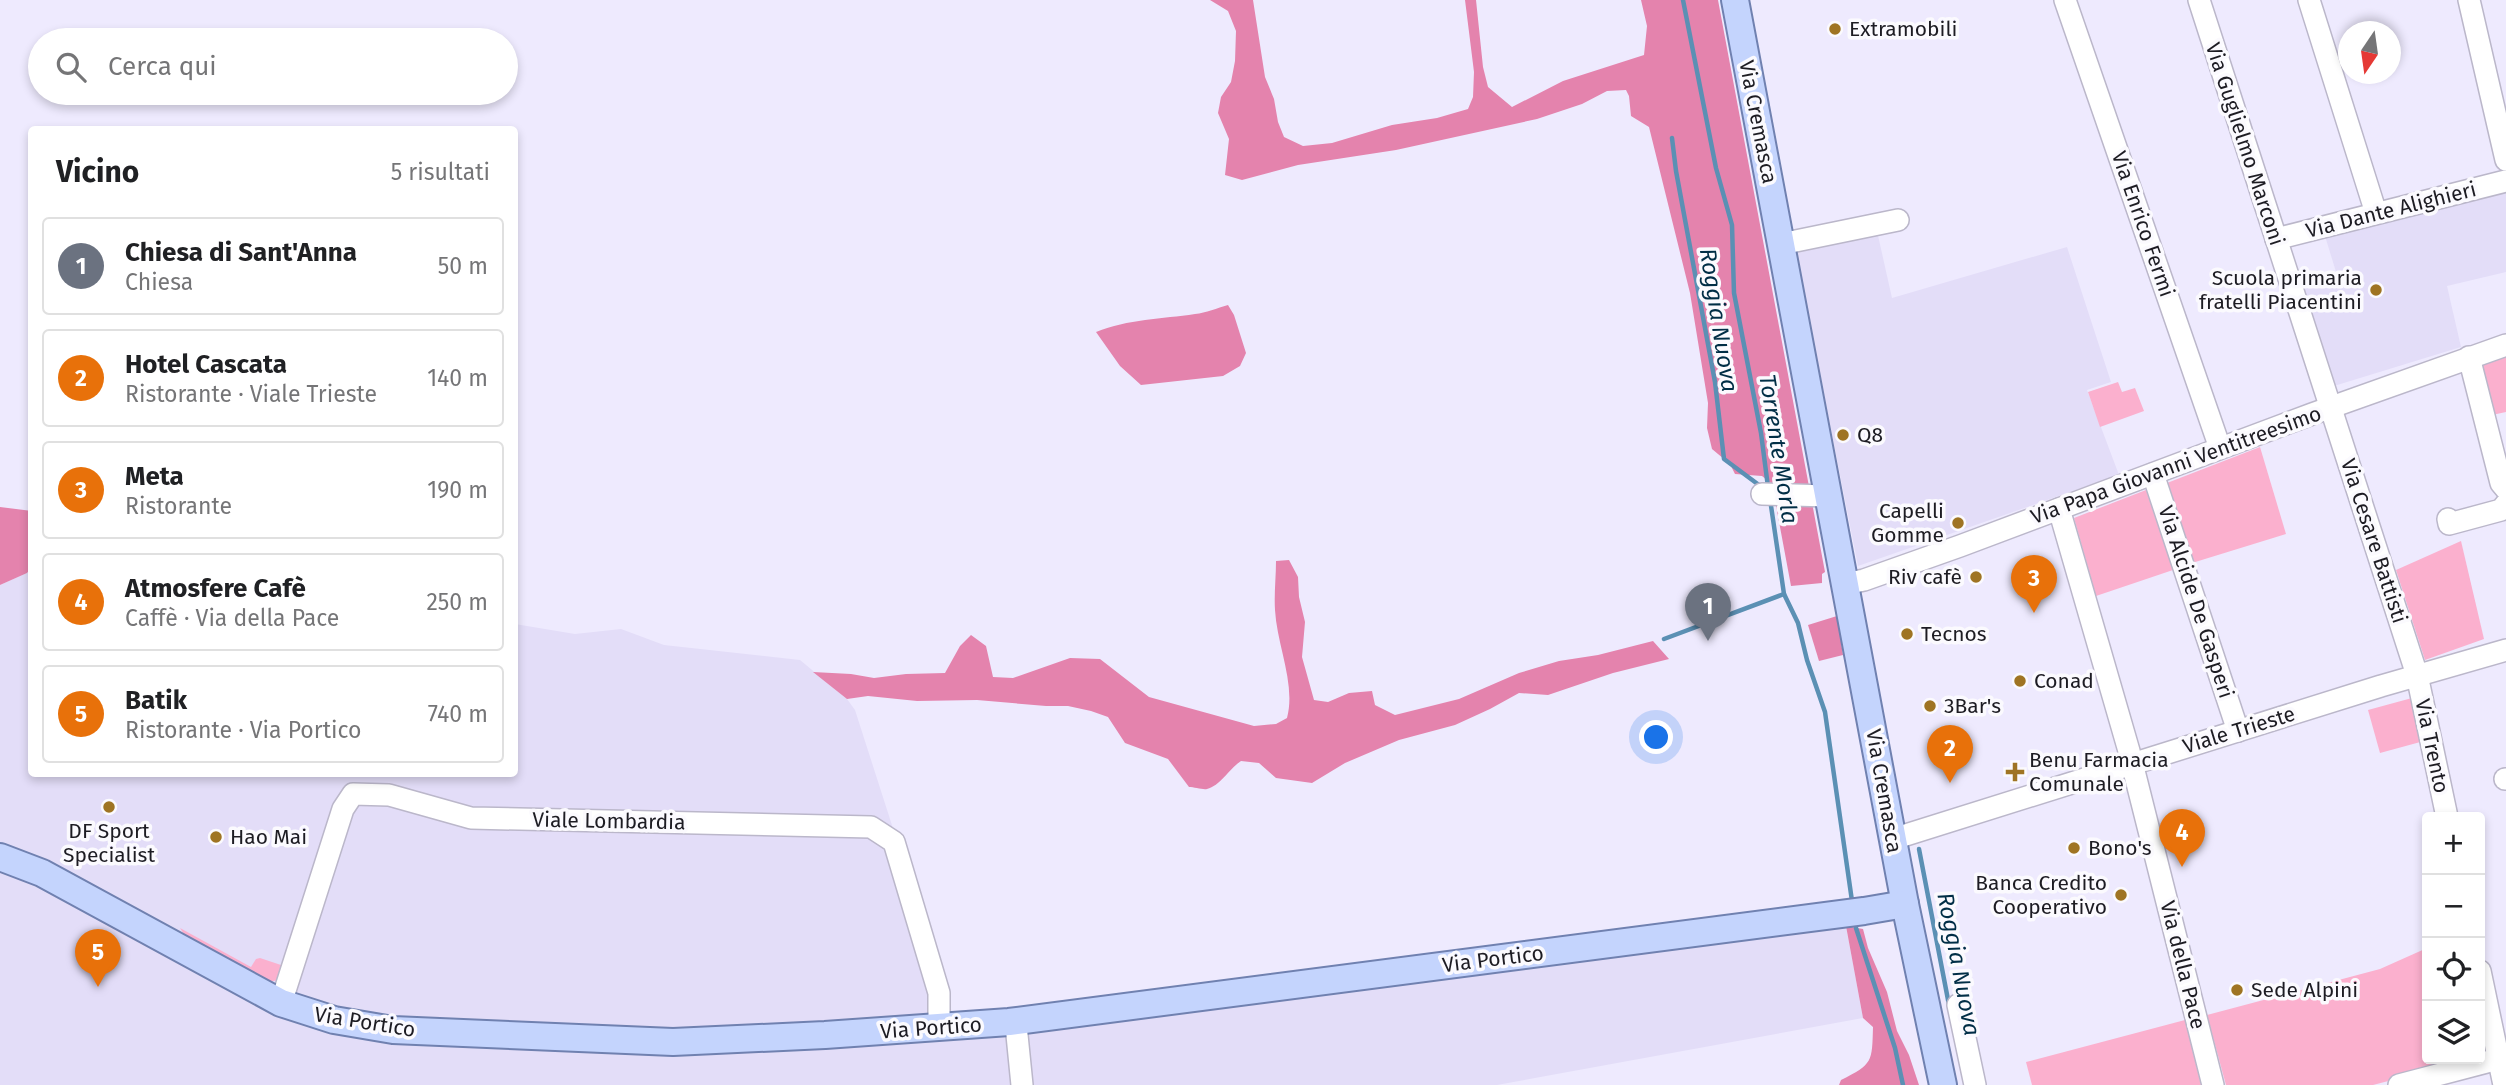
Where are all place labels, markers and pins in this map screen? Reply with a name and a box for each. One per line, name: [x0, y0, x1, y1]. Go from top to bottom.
place label: Extramobili: [1849, 16, 1958, 42]
marker: Extramobili: [1827, 21, 1843, 37]
place label: Scuola primaria fratelli Piacentini: [2199, 265, 2362, 315]
marker: Scuola primaria fratelli Piacentini: [2368, 282, 2384, 298]
place label: Q8: [1857, 422, 1883, 448]
marker: Q8: [1835, 427, 1851, 443]
place label: Capelli Gomme: [1871, 498, 1944, 548]
marker: Capelli Gomme: [1950, 515, 1966, 531]
pin: 3: [2011, 555, 2057, 613]
place label: Riv cafè: [1888, 564, 1962, 590]
marker: Riv cafè: [1968, 569, 1984, 585]
pin: 1: [1685, 583, 1731, 641]
place label: Tecnos: [1921, 621, 1987, 647]
marker: Tecnos: [1899, 626, 1915, 642]
place label: Conad: [2034, 668, 2094, 694]
marker: Conad: [2012, 673, 2028, 689]
place label: 3Bar's: [1944, 693, 2001, 719]
marker: 3Bar's: [1922, 698, 1938, 714]
pin: 2: [1927, 725, 1973, 783]
place label: Benu Farmacia Comunale: [2029, 747, 2169, 797]
marker: Benu Farmacia Comunale: [2007, 764, 2023, 780]
marker: DF Sport Specialist: [101, 799, 117, 815]
pin: 4: [2159, 809, 2205, 867]
place label: DF Sport Specialist: [63, 818, 155, 868]
place label: Hao Mai: [230, 824, 307, 850]
marker: Hao Mai: [208, 829, 224, 845]
place label: Bono's: [2088, 835, 2152, 861]
marker: Bono's: [2066, 840, 2082, 856]
place label: Banca Credito Cooperativo: [1975, 870, 2107, 920]
marker: Banca Credito Cooperativo: [2113, 887, 2129, 903]
pin: 5: [75, 929, 121, 987]
place label: Sede Alpini: [2251, 977, 2358, 1003]
marker: Sede Alpini: [2229, 982, 2245, 998]

